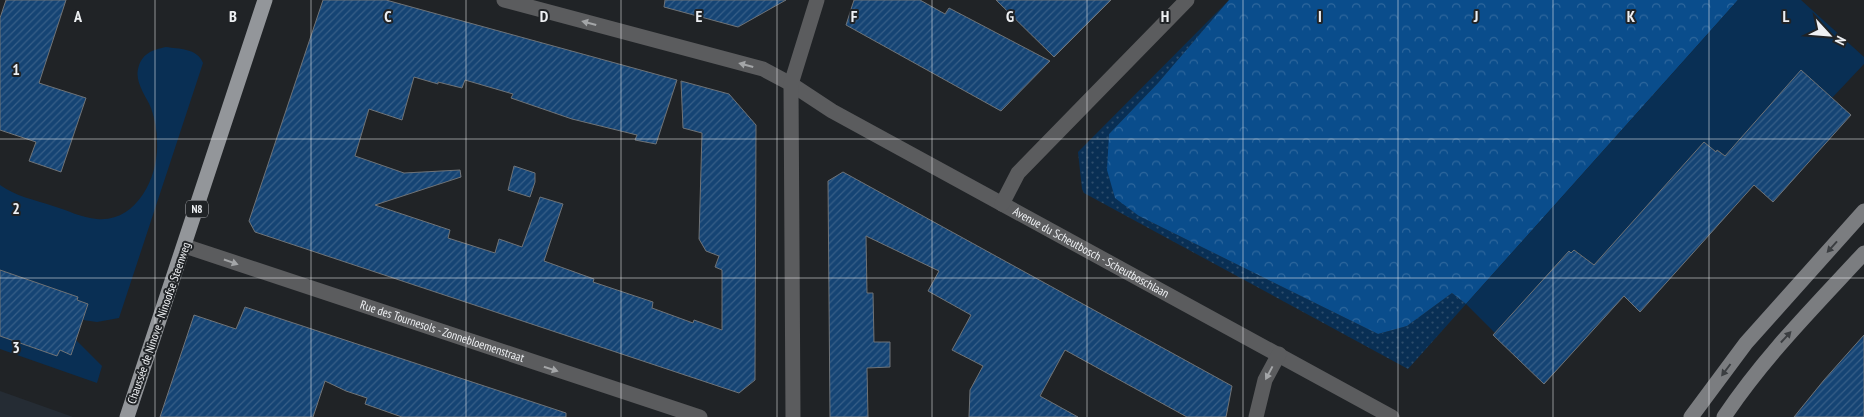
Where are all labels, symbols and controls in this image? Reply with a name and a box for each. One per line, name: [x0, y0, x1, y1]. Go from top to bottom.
text: A: [73, 6, 83, 26]
text: B: [229, 6, 237, 26]
text: C: [384, 6, 392, 26]
text: D: [540, 6, 549, 26]
text: E: [696, 6, 703, 26]
text: F: [851, 6, 858, 26]
text: G: [1006, 6, 1014, 26]
text: H: [1161, 6, 1169, 26]
text: I: [1318, 6, 1322, 26]
text: J: [1473, 6, 1478, 26]
text: K: [1627, 6, 1636, 26]
text: L: [1783, 6, 1790, 26]
north arrow: [1804, 10, 1854, 60]
one-way arrow: [582, 19, 597, 27]
text: N: [1831, 33, 1850, 48]
text: 1: [12, 59, 20, 79]
one-way arrow: [738, 61, 754, 69]
text: 2: [12, 198, 20, 218]
road number: N8: [186, 200, 208, 218]
street label: Avenue du Scheutbosch - Scheutboschlaan: [1010, 203, 1172, 301]
street label: Chaussée de Ninove - Ninoofse Steenweg: [124, 240, 193, 406]
one-way arrow: [1826, 241, 1837, 254]
one-way arrow: [223, 259, 238, 266]
street label: Rue des Tournesols - Zonnebloemenstraat: [358, 297, 527, 365]
one-way arrow: [1780, 331, 1792, 343]
text: 3: [12, 337, 20, 357]
one-way arrow: [1720, 363, 1731, 376]
one-way arrow: [544, 365, 559, 373]
one-way arrow: [1265, 366, 1273, 380]

